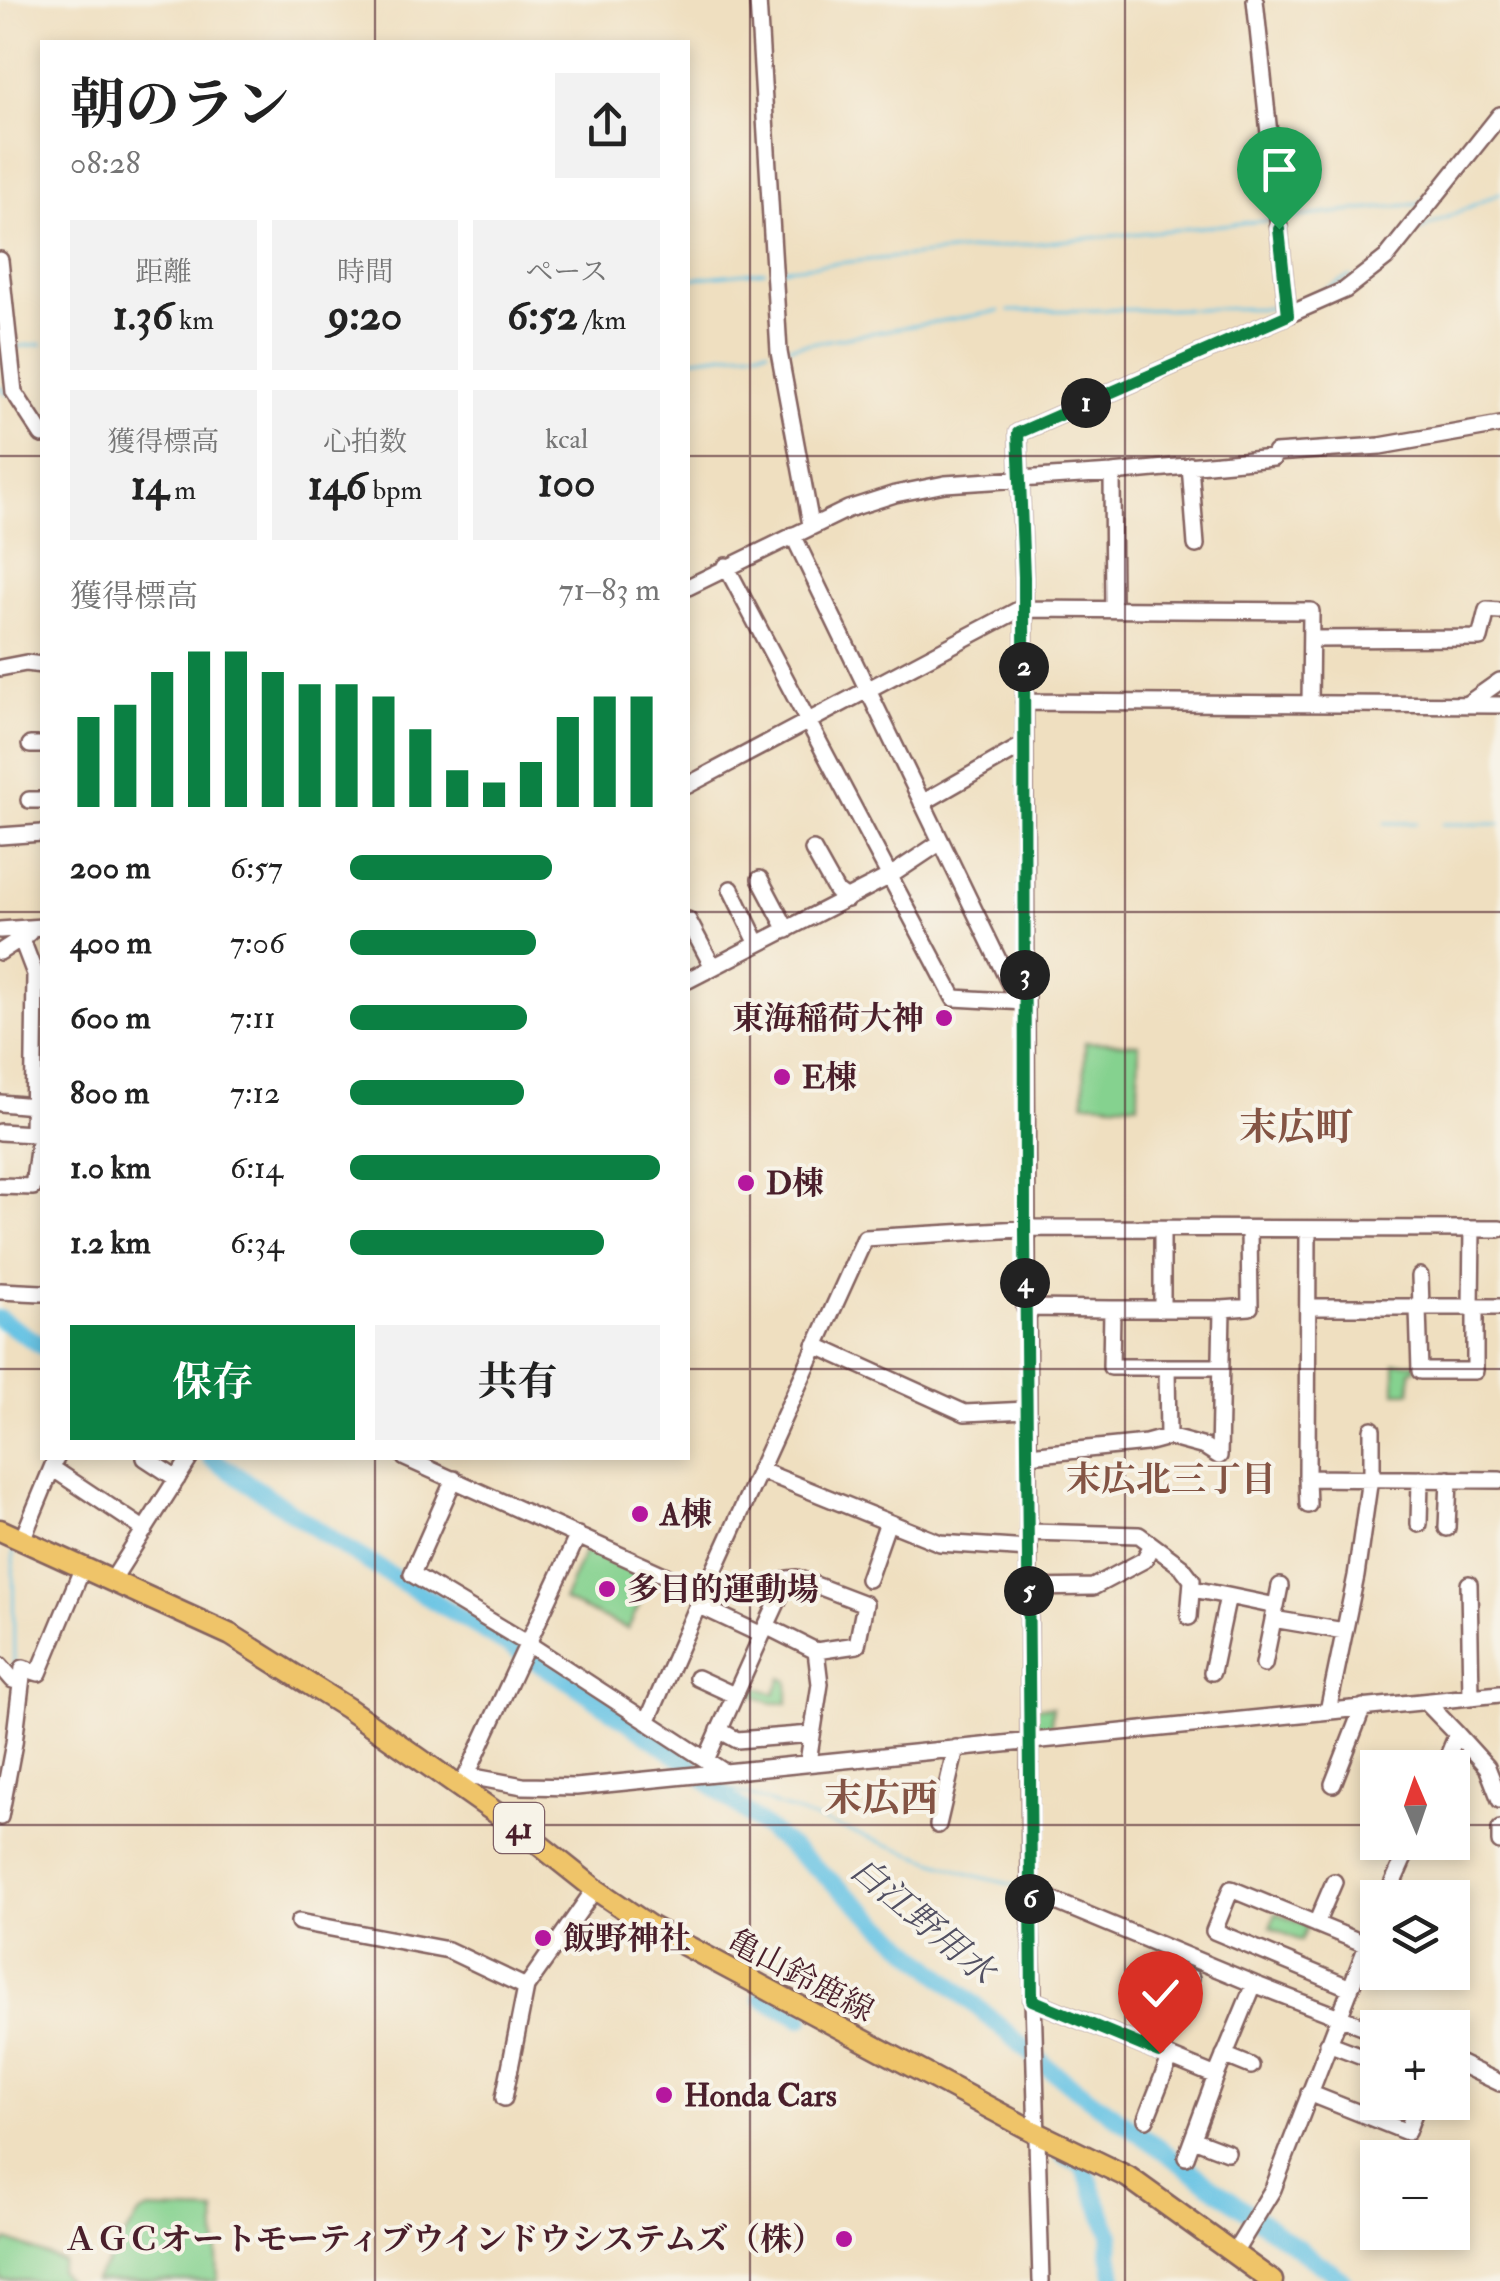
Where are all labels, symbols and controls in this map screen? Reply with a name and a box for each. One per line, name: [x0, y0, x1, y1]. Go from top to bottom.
text: 朝のラン: [70, 71, 290, 140]
button: share: [555, 73, 660, 178]
pin: [1237, 127, 1322, 230]
icon: arrive: [1252, 142, 1307, 197]
text: 08:28: [70, 143, 141, 183]
text: 距離: [135, 255, 191, 290]
text: 時間: [337, 255, 393, 290]
text: ペース: [525, 255, 608, 290]
text: 1.36: [113, 290, 173, 342]
text: 9:20: [328, 290, 402, 342]
text: 6:52: [507, 290, 578, 342]
text: km: [173, 303, 214, 338]
text: /km: [578, 303, 626, 338]
pin: 1: [1061, 378, 1111, 428]
text: 1: [1081, 385, 1091, 420]
text: kcal: [545, 422, 588, 457]
text: 獲得標高: [107, 425, 219, 460]
text: 心拍数: [323, 425, 407, 460]
text: 100: [538, 457, 596, 509]
text: 14: [131, 460, 168, 512]
text: 146: [308, 460, 367, 512]
text: m: [168, 473, 196, 508]
text: bpm: [367, 473, 422, 508]
text: 71–83 m: [559, 570, 660, 610]
text: 獲得標高: [70, 577, 198, 617]
pin: 2: [999, 642, 1049, 692]
text: 2: [1017, 649, 1031, 684]
text: 200 m: [70, 848, 151, 888]
text: 6:57: [230, 848, 283, 888]
text: 400 m: [70, 923, 152, 963]
text: 7:06: [230, 923, 285, 963]
pin: 3: [1000, 950, 1050, 1000]
text: 3: [1020, 957, 1030, 992]
text: 600 m: [70, 998, 151, 1038]
text: 7:11: [230, 998, 275, 1038]
place label: 東海稲荷大神: [732, 999, 924, 1039]
marker: 東海稲荷大神: [933, 1007, 955, 1029]
place label: E棟: [802, 1058, 857, 1098]
marker: E棟: [771, 1066, 793, 1088]
text: 800 m: [70, 1073, 149, 1113]
text: 7:12: [230, 1073, 280, 1113]
district label: 末広町: [1239, 1104, 1353, 1152]
text: 1.0 km: [70, 1148, 151, 1188]
text: 6:14: [230, 1148, 283, 1188]
place label: D棟: [766, 1164, 824, 1204]
marker: D棟: [735, 1172, 757, 1194]
text: 1.2 km: [70, 1223, 151, 1263]
text: 6:34: [230, 1223, 283, 1263]
pin: 4: [1000, 1258, 1050, 1308]
text: 4: [1017, 1265, 1033, 1300]
button: 保存: [70, 1325, 355, 1440]
button: 共有: [375, 1325, 660, 1440]
district label: 末広北三丁目: [1066, 1458, 1276, 1502]
place label: A棟: [658, 1495, 712, 1535]
marker: A棟: [629, 1503, 651, 1525]
pin: 5: [1004, 1566, 1054, 1616]
place label: 多目的運動場: [627, 1570, 819, 1610]
text: 5: [1023, 1573, 1035, 1608]
marker: 多目的運動場: [596, 1578, 618, 1600]
north arrow: [1360, 1750, 1470, 1860]
map controls: [1360, 1750, 1470, 2250]
district label: 末広西: [824, 1775, 938, 1823]
road number: 41: [494, 1803, 544, 1853]
water label: 白江野用水: [841, 1848, 1006, 1996]
pin: 6: [1005, 1874, 1055, 1924]
button: layers: [1360, 1880, 1470, 1990]
text: 6: [1023, 1881, 1037, 1916]
place label: 飯野神社: [563, 1919, 691, 1959]
street label: 亀山鈴鹿線: [720, 1921, 881, 2031]
marker: 飯野神社: [532, 1927, 554, 1949]
pin: [1118, 1951, 1203, 2054]
icon: check: [1133, 1966, 1188, 2021]
button: +: [1360, 2010, 1470, 2120]
place label: Honda Cars: [684, 2076, 837, 2116]
marker: Honda Cars: [653, 2084, 675, 2106]
button: −: [1360, 2140, 1470, 2250]
place label: ＡＧＣオートモーティブウインドウシステムズ（株）: [64, 2220, 824, 2260]
marker: ＡＧＣオートモーティブウインドウシステムズ（株）: [833, 2228, 855, 2250]

